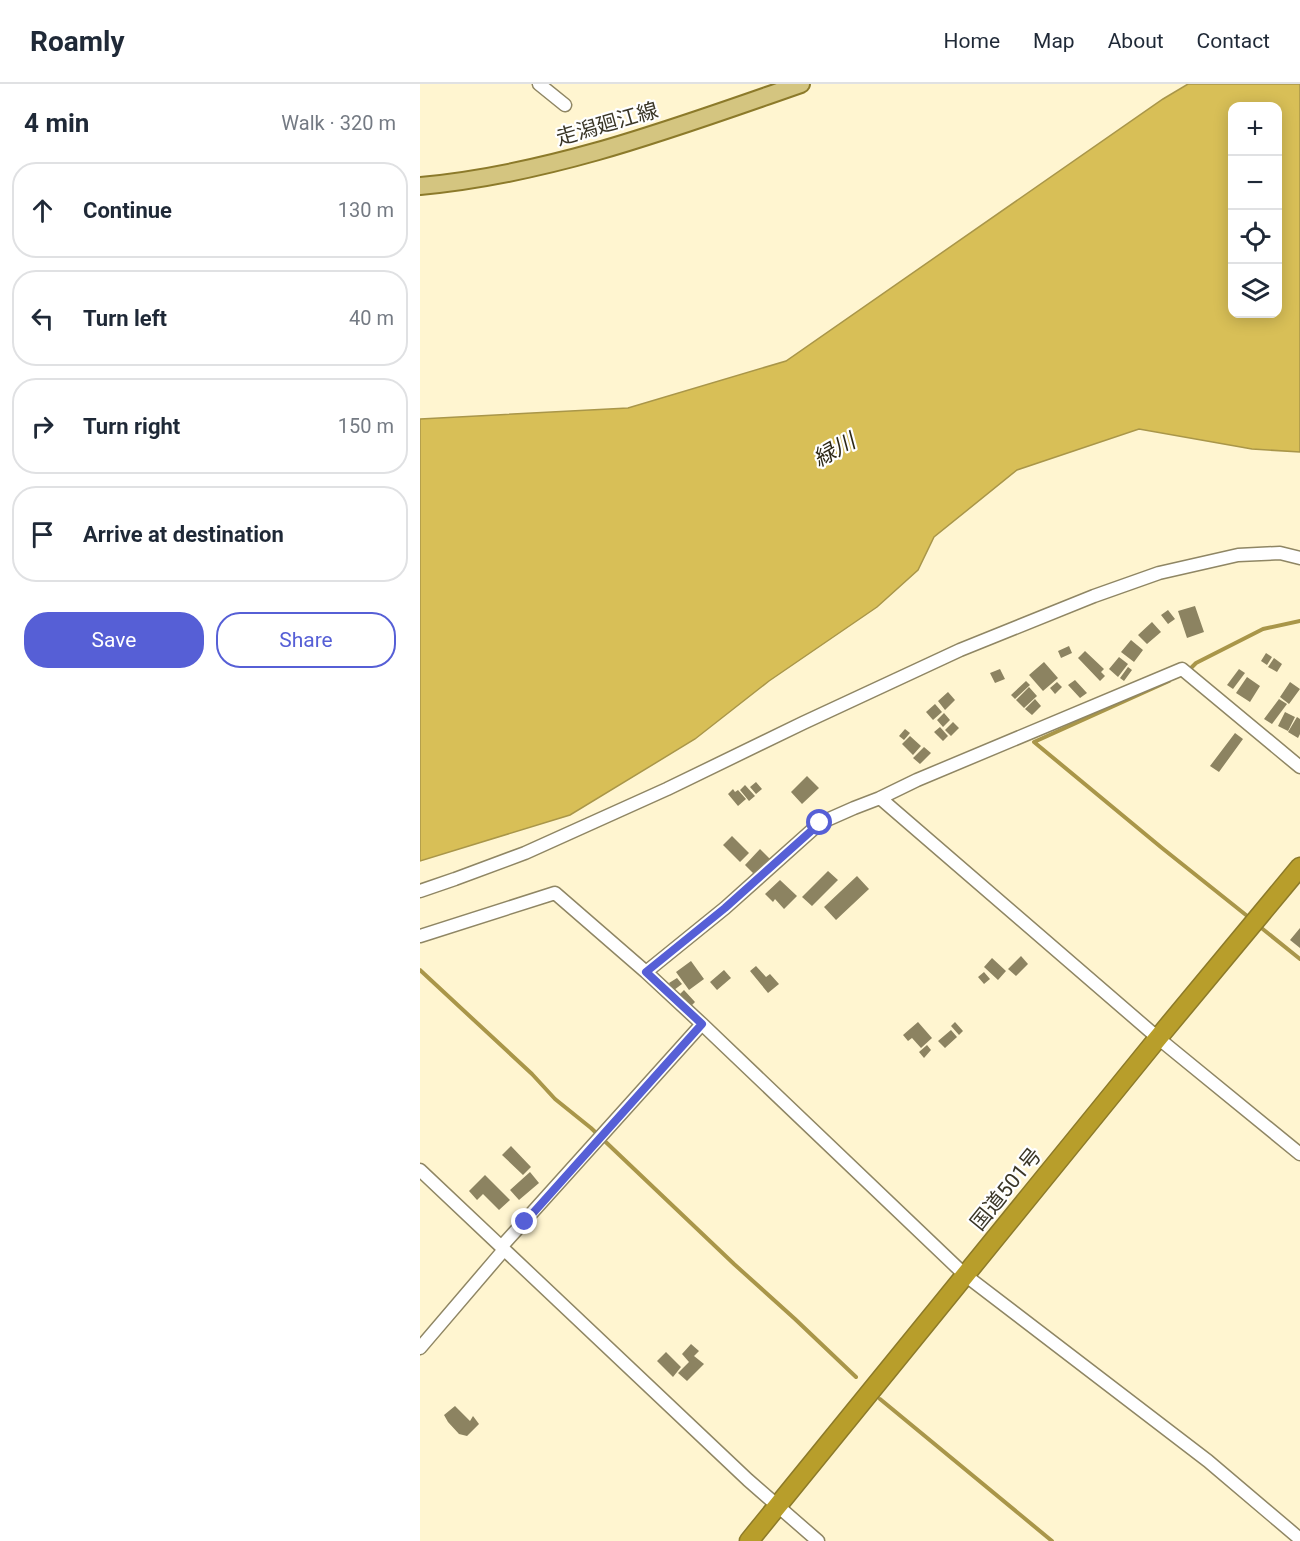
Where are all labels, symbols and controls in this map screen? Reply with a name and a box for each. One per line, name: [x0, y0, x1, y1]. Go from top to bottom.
text: Roamly: [30, 25, 125, 58]
text: Home: [944, 29, 1000, 53]
text: Map: [1033, 29, 1075, 53]
text: About: [1108, 29, 1164, 53]
text: Contact: [1197, 29, 1270, 53]
street label: 走潟廻江線: [553, 98, 661, 150]
map controls: [1228, 102, 1282, 318]
button: +: [1228, 102, 1282, 156]
text: 4 min: [24, 108, 89, 138]
text: Walk · 320 m: [281, 111, 396, 135]
button: −: [1228, 156, 1282, 210]
icon: ahead: [26, 194, 59, 227]
text: Continue: [83, 198, 172, 223]
text: 130 m: [338, 198, 394, 222]
button: locate: [1228, 210, 1282, 264]
button: layers: [1228, 264, 1282, 318]
icon: left: [26, 302, 59, 335]
text: Turn left: [83, 306, 167, 331]
text: 40 m: [349, 306, 394, 330]
icon: right: [26, 410, 59, 443]
text: Turn right: [83, 414, 180, 439]
text: 150 m: [338, 414, 394, 438]
water label: 緑川: [809, 427, 861, 472]
icon: arrive: [26, 518, 59, 551]
text: Arrive at destination: [83, 522, 284, 547]
button: Save: [24, 612, 204, 668]
button: Share: [216, 612, 396, 668]
route start: [806, 809, 832, 835]
street label: 国道501号: [966, 1143, 1046, 1235]
route end: [511, 1208, 537, 1234]

